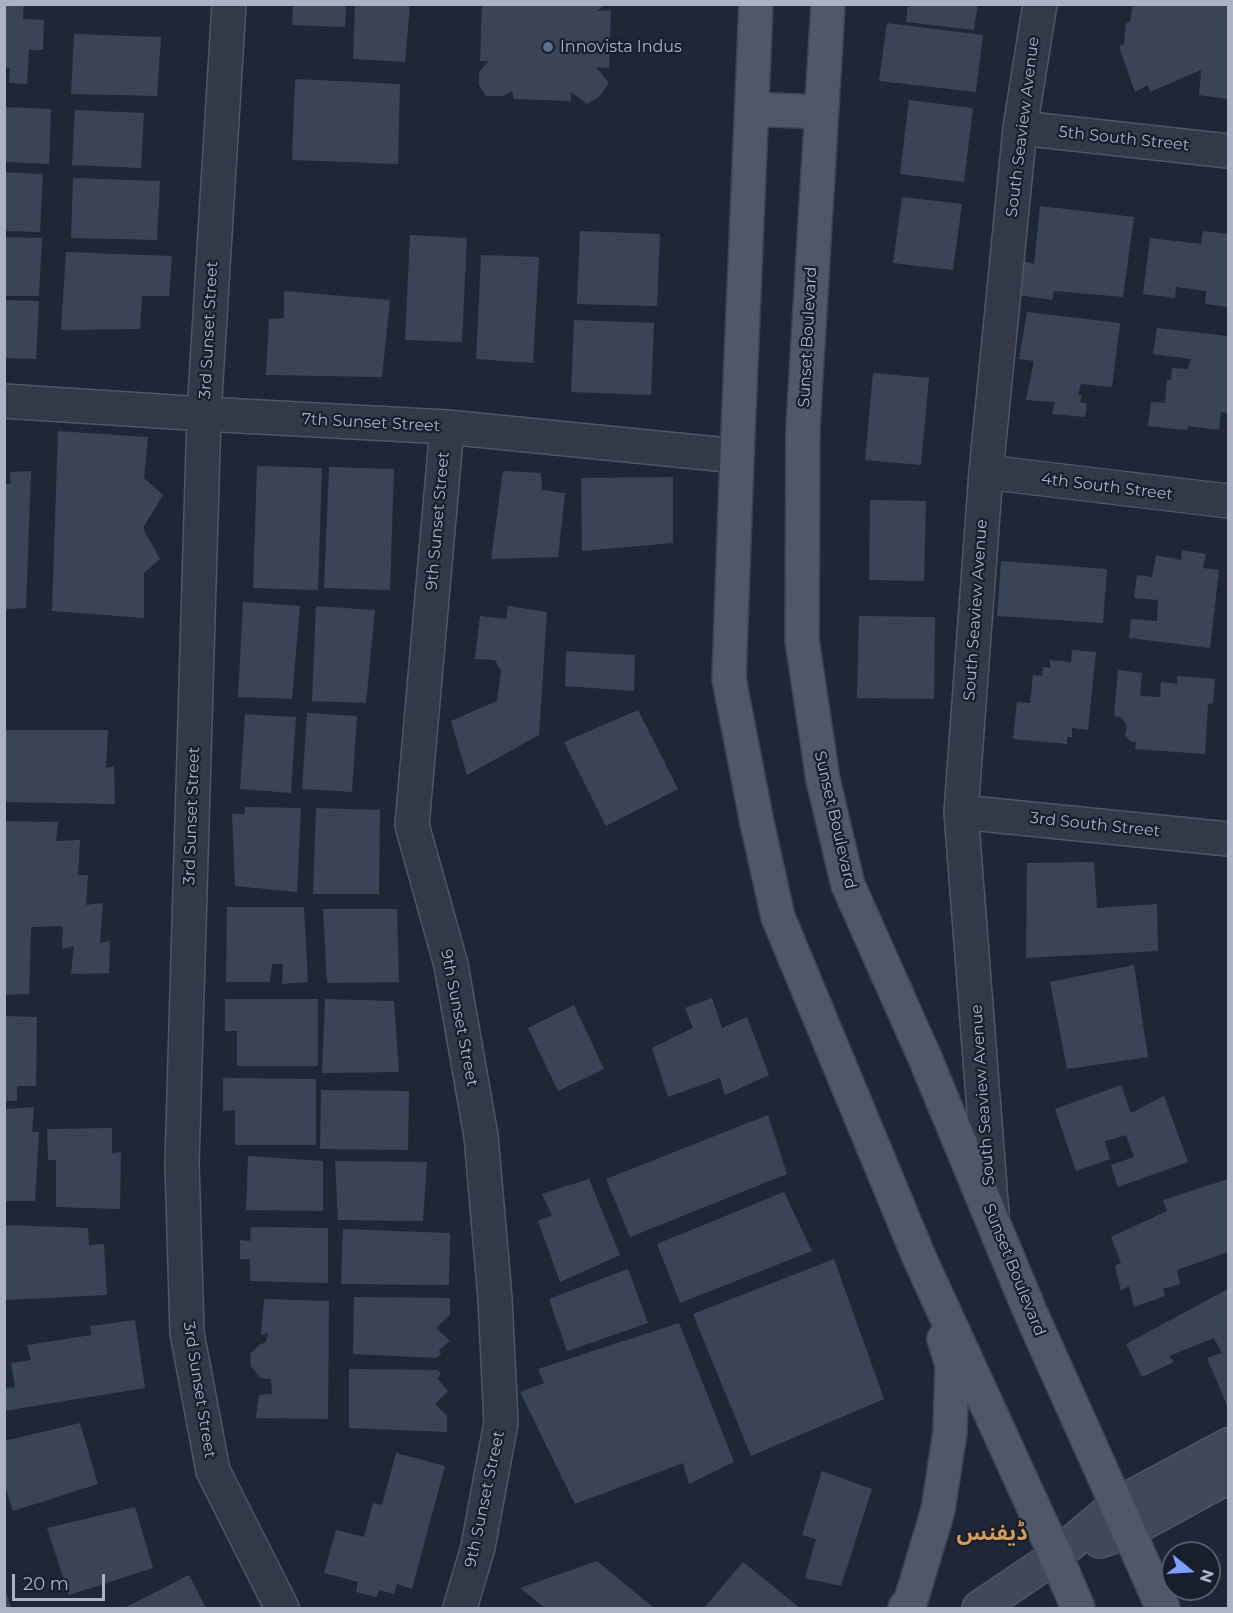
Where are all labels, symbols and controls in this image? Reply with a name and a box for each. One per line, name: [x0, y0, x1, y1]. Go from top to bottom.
street label: South Seaview Avenue: [1002, 36, 1044, 218]
place label: Innovista Indus: [560, 37, 682, 57]
marker: Innovista Indus: [541, 40, 555, 54]
street label: 5th South Street: [1058, 123, 1190, 155]
street label: 3rd Sunset Street: [196, 260, 222, 400]
street label: Sunset Boulevard: [795, 266, 821, 408]
street label: 7th Sunset Street: [301, 410, 441, 436]
street label: 9th Sunset Street: [422, 451, 454, 591]
street label: 4th South Street: [1040, 469, 1174, 505]
street label: South Seaview Avenue: [960, 519, 992, 701]
street label: 3rd Sunset Street: [180, 747, 204, 885]
street label: Sunset Boulevard: [810, 749, 860, 891]
street label: 3rd South Street: [1029, 809, 1161, 841]
street label: 9th Sunset Street: [436, 948, 482, 1088]
street label: South Seaview Avenue: [967, 1004, 999, 1186]
street label: Sunset Boulevard: [979, 1201, 1049, 1339]
street label: 3rd Sunset Street: [179, 1320, 219, 1460]
street label: 9th Sunset Street: [461, 1429, 509, 1569]
district label: ڈیفنس: [956, 1521, 1028, 1547]
north arrow: [1161, 1541, 1221, 1601]
scale bar: [15, 1562, 108, 1600]
text: N: [1196, 1567, 1218, 1585]
text: 20 m: [23, 1573, 69, 1595]

